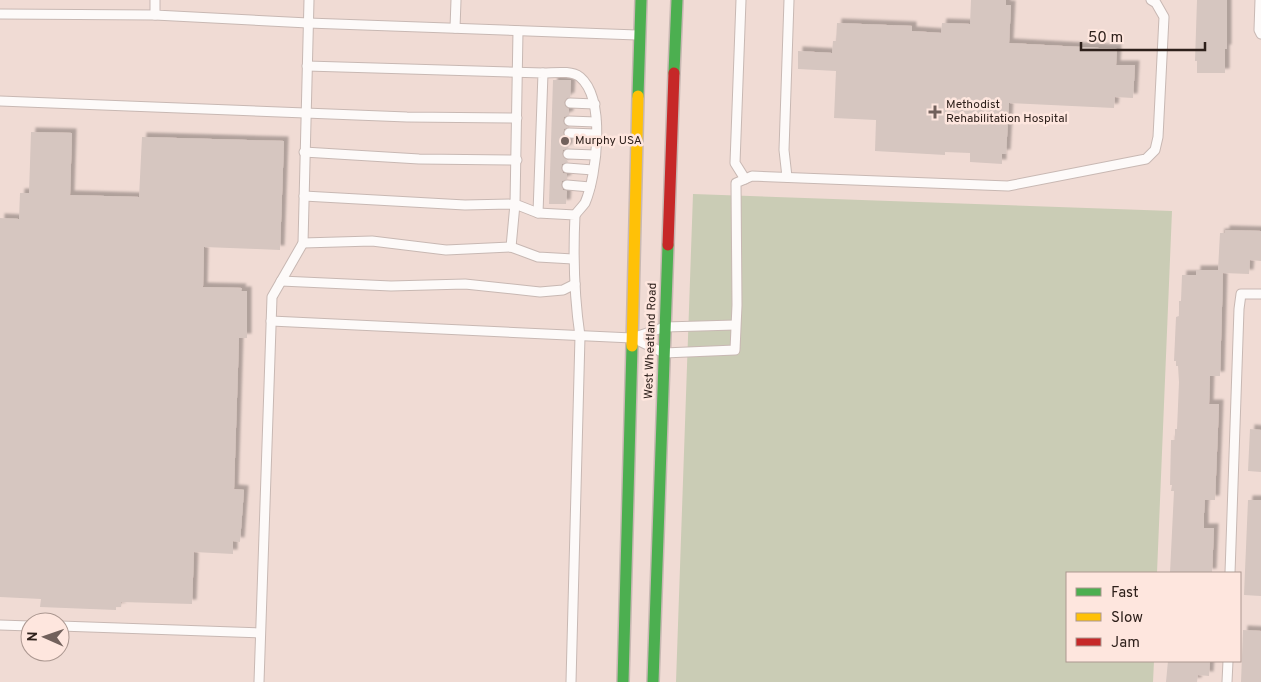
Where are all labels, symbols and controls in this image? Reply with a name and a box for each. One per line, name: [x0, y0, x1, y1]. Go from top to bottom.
scale bar: [1081, 20, 1205, 52]
text: 50 m: [1088, 29, 1123, 48]
place label: Methodist Rehabilitation Hospital: [946, 97, 1068, 127]
marker: Methodist Rehabilitation Hospital: [928, 105, 942, 119]
place label: Murphy USA: [575, 133, 642, 149]
marker: Murphy USA: [559, 135, 571, 147]
street label: West Wheatland Road: [641, 282, 661, 400]
legend: [1066, 572, 1241, 662]
text: Fast: [1111, 584, 1139, 603]
text: Slow: [1111, 609, 1143, 628]
north arrow: [20, 612, 70, 662]
text: N: [25, 631, 42, 642]
text: Jam: [1111, 634, 1140, 653]

